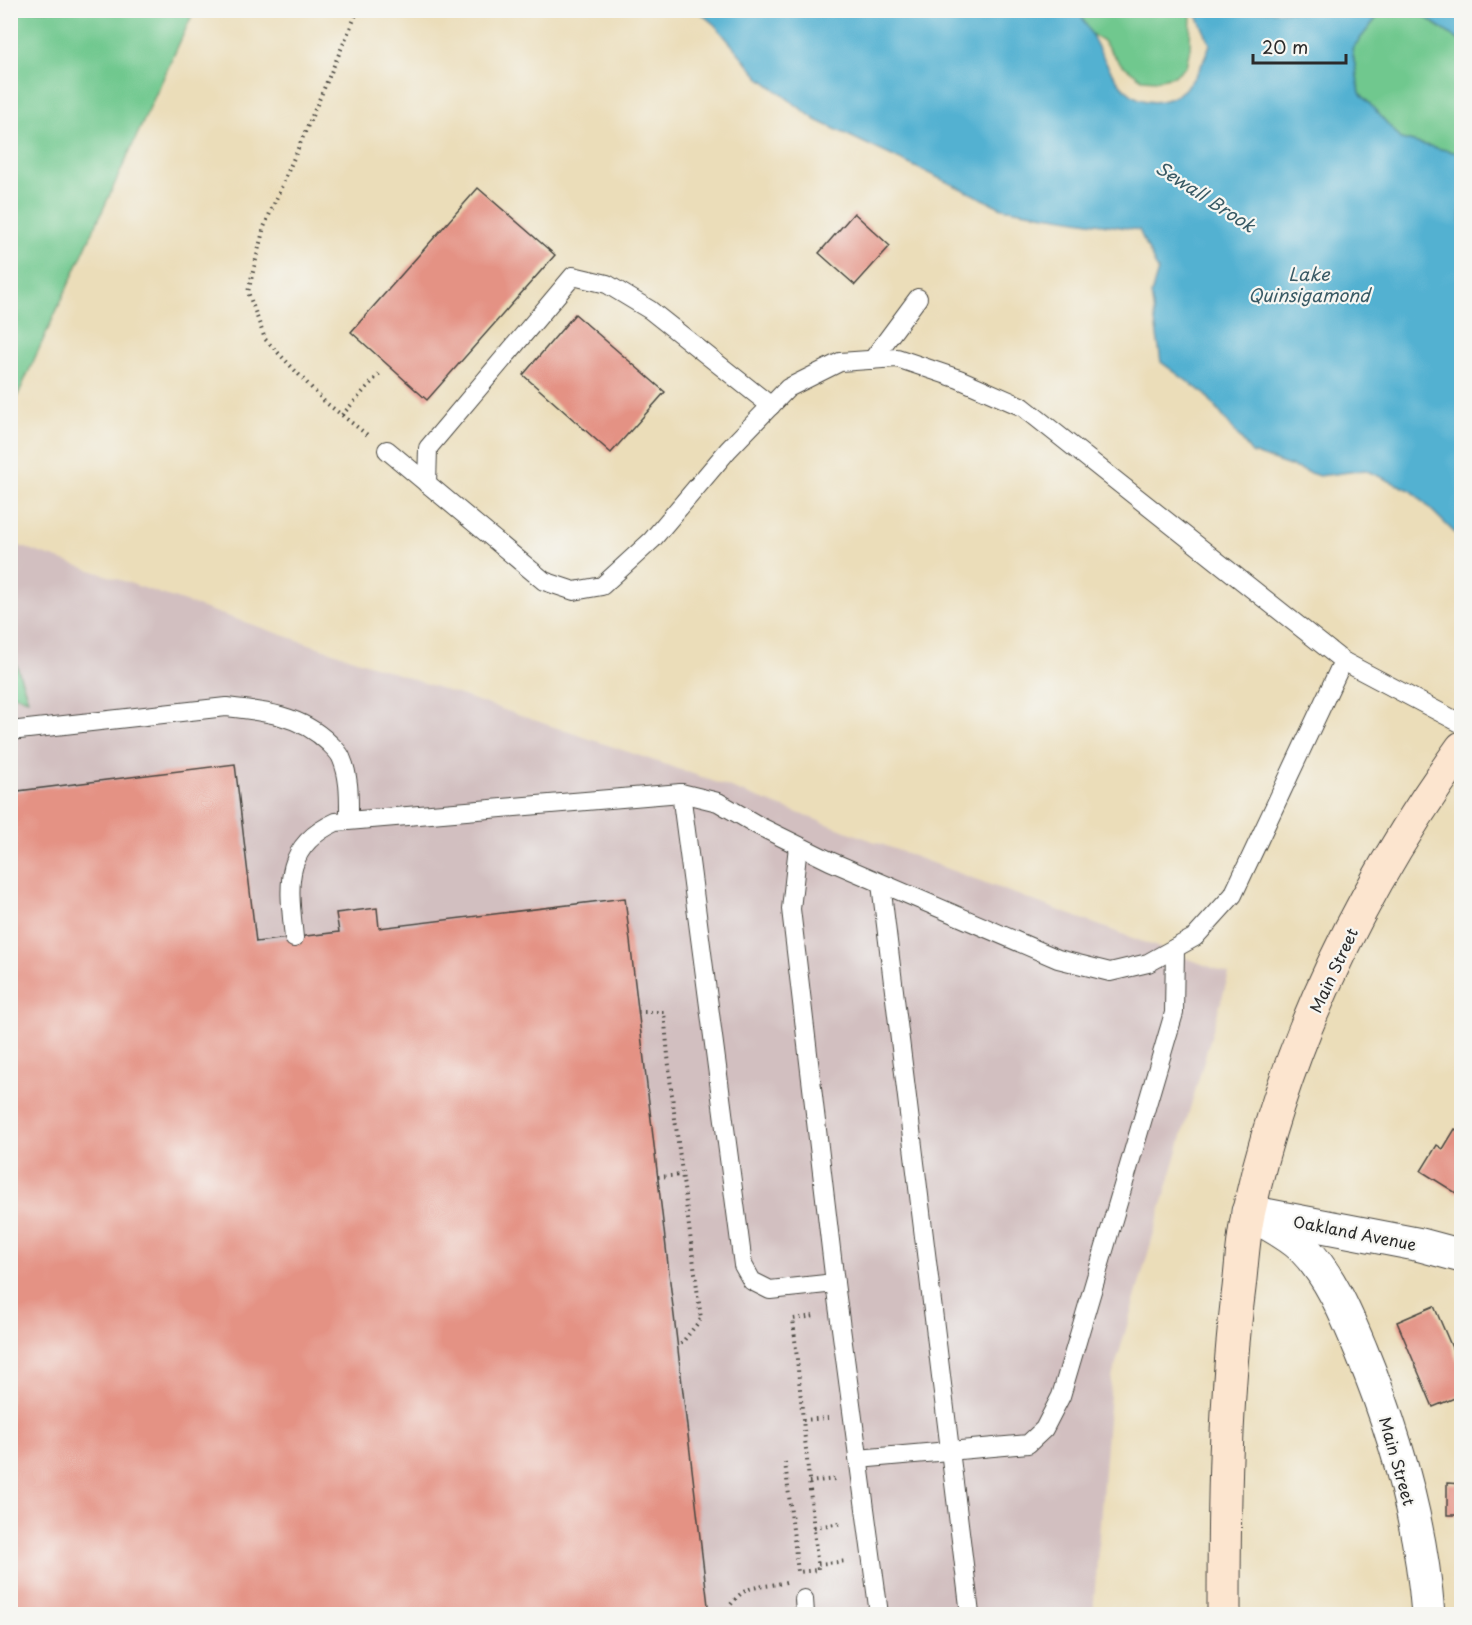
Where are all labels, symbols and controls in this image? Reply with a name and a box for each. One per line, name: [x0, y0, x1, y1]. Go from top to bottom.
scale bar: [1253, 27, 1346, 65]
text: 20 m: [1262, 33, 1308, 60]
water label: Sewall Brook: [1151, 154, 1262, 239]
water label: Lake Quinsigamond: [1248, 260, 1373, 308]
street label: Main Street: [1303, 923, 1363, 1016]
street label: Oakland Avenue: [1291, 1208, 1419, 1256]
street label: Main Street: [1374, 1414, 1422, 1509]

